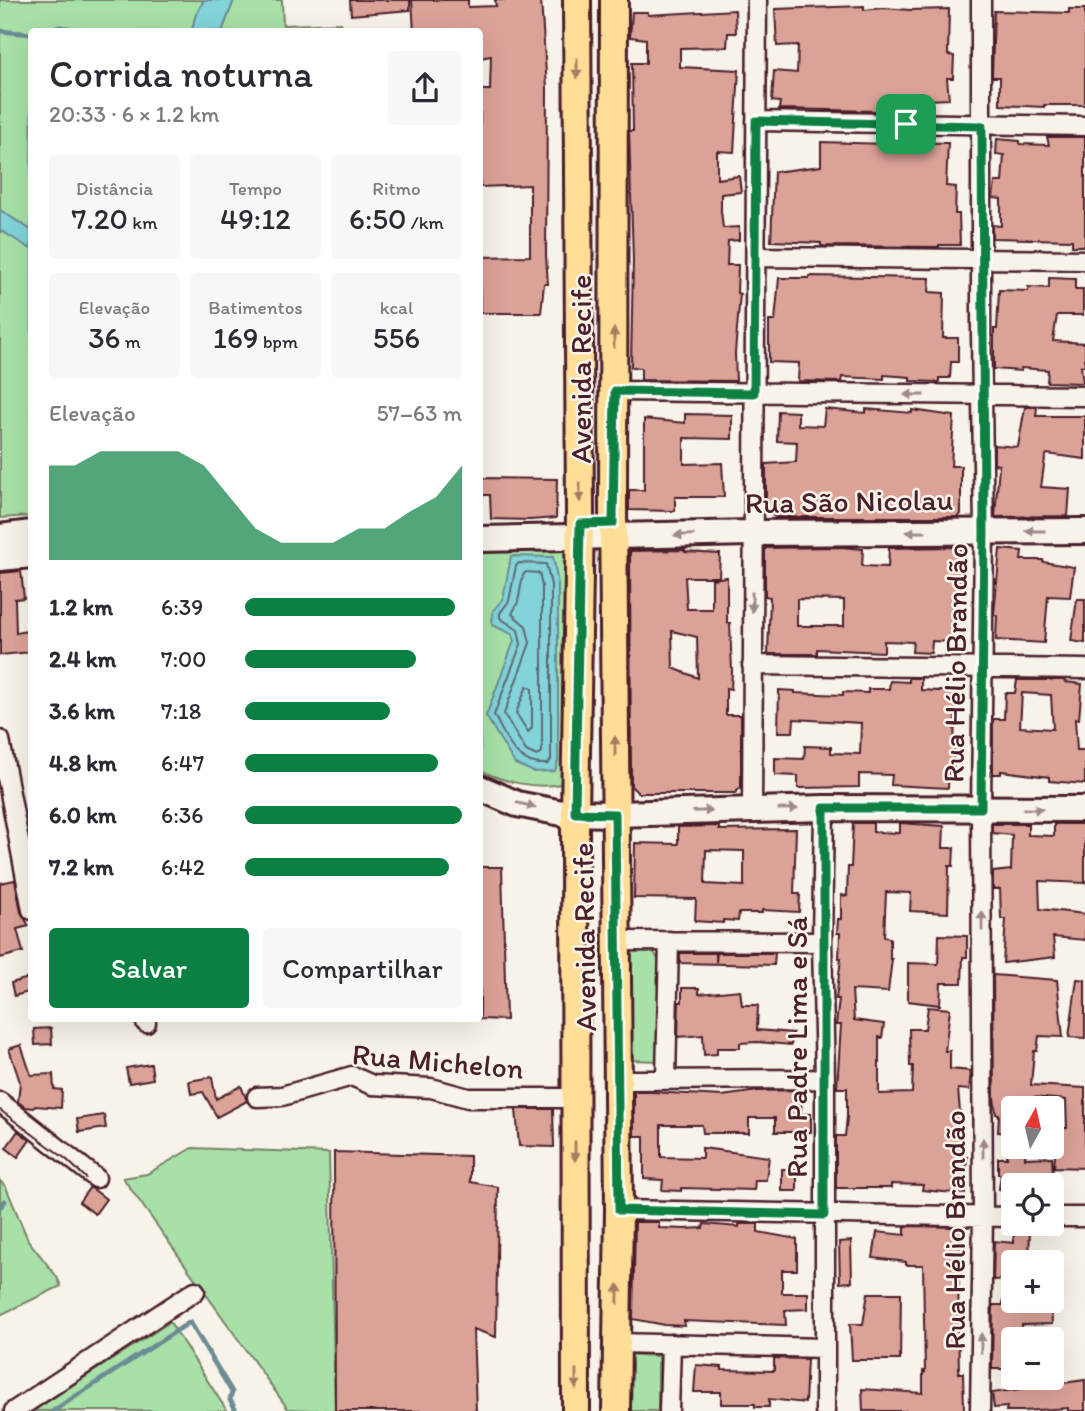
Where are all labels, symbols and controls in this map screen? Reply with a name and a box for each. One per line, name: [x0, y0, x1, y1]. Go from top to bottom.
text: Corrida noturna: [49, 51, 313, 97]
button: share: [388, 51, 462, 125]
one-way arrow: [571, 57, 583, 79]
pin: [876, 94, 936, 154]
text: 20:33 · 6 × 1.2 km: [49, 100, 220, 128]
icon: arrive: [887, 105, 925, 143]
text: Distância: [76, 177, 153, 200]
text: Tempo: [229, 177, 282, 200]
text: Ritmo: [372, 177, 421, 200]
text: 7.20: [72, 200, 128, 237]
text: 49:12: [220, 200, 291, 237]
text: 6:50: [349, 200, 407, 237]
text: km: [128, 211, 157, 234]
text: /km: [407, 211, 444, 234]
street label: Avenida Recife: [562, 274, 599, 464]
text: Elevação: [79, 296, 150, 319]
text: Batimentos: [208, 296, 303, 319]
text: kcal: [380, 296, 413, 319]
text: 36: [88, 319, 120, 356]
text: 169: [213, 319, 258, 356]
text: 556: [373, 319, 420, 356]
one-way arrow: [608, 327, 620, 349]
text: m: [120, 330, 141, 353]
text: bpm: [258, 330, 298, 353]
one-way arrow: [903, 389, 925, 401]
text: Elevação: [49, 399, 136, 427]
text: 57–63 m: [376, 399, 462, 427]
one-way arrow: [574, 481, 586, 503]
street label: Rua São Nicolau: [744, 481, 954, 521]
one-way arrow: [1023, 525, 1045, 537]
one-way arrow: [905, 526, 927, 538]
one-way arrow: [673, 530, 695, 541]
street label: Rua Hélio Brandão: [934, 543, 976, 783]
one-way arrow: [746, 591, 758, 613]
text: 1.2 km: [49, 593, 113, 621]
text: 6:39: [161, 593, 203, 621]
text: 2.4 km: [49, 645, 116, 673]
text: 7:00: [161, 645, 206, 673]
text: 3.6 km: [49, 697, 115, 725]
text: 7:18: [161, 697, 201, 725]
one-way arrow: [609, 735, 621, 757]
text: 4.8 km: [49, 749, 117, 777]
text: 6:47: [161, 749, 204, 777]
one-way arrow: [515, 800, 537, 811]
text: 6.0 km: [49, 801, 117, 829]
text: 6:36: [161, 801, 204, 829]
one-way arrow: [778, 803, 800, 814]
one-way arrow: [1022, 803, 1044, 815]
one-way arrow: [692, 806, 714, 817]
street label: Avenida Recife: [564, 842, 604, 1032]
text: 7.2 km: [49, 853, 114, 881]
text: 6:42: [161, 853, 205, 881]
one-way arrow: [976, 910, 988, 932]
street label: Rua Padre Lima e Sá: [778, 916, 815, 1178]
button: Salvar: [49, 928, 249, 1008]
button: Compartilhar: [263, 928, 462, 1008]
street label: Rua Michelon: [350, 1035, 526, 1087]
north arrow: [1001, 1096, 1064, 1158]
map controls: [1001, 1096, 1064, 1390]
street label: Rua Hélio Brandão: [936, 1110, 973, 1350]
one-way arrow: [977, 1137, 988, 1159]
one-way arrow: [569, 1140, 581, 1162]
button: locate: [1001, 1173, 1064, 1236]
button: +: [1001, 1250, 1064, 1313]
one-way arrow: [612, 1283, 624, 1305]
button: −: [1001, 1327, 1064, 1390]
one-way arrow: [975, 1332, 987, 1354]
one-way arrow: [570, 1368, 581, 1390]

